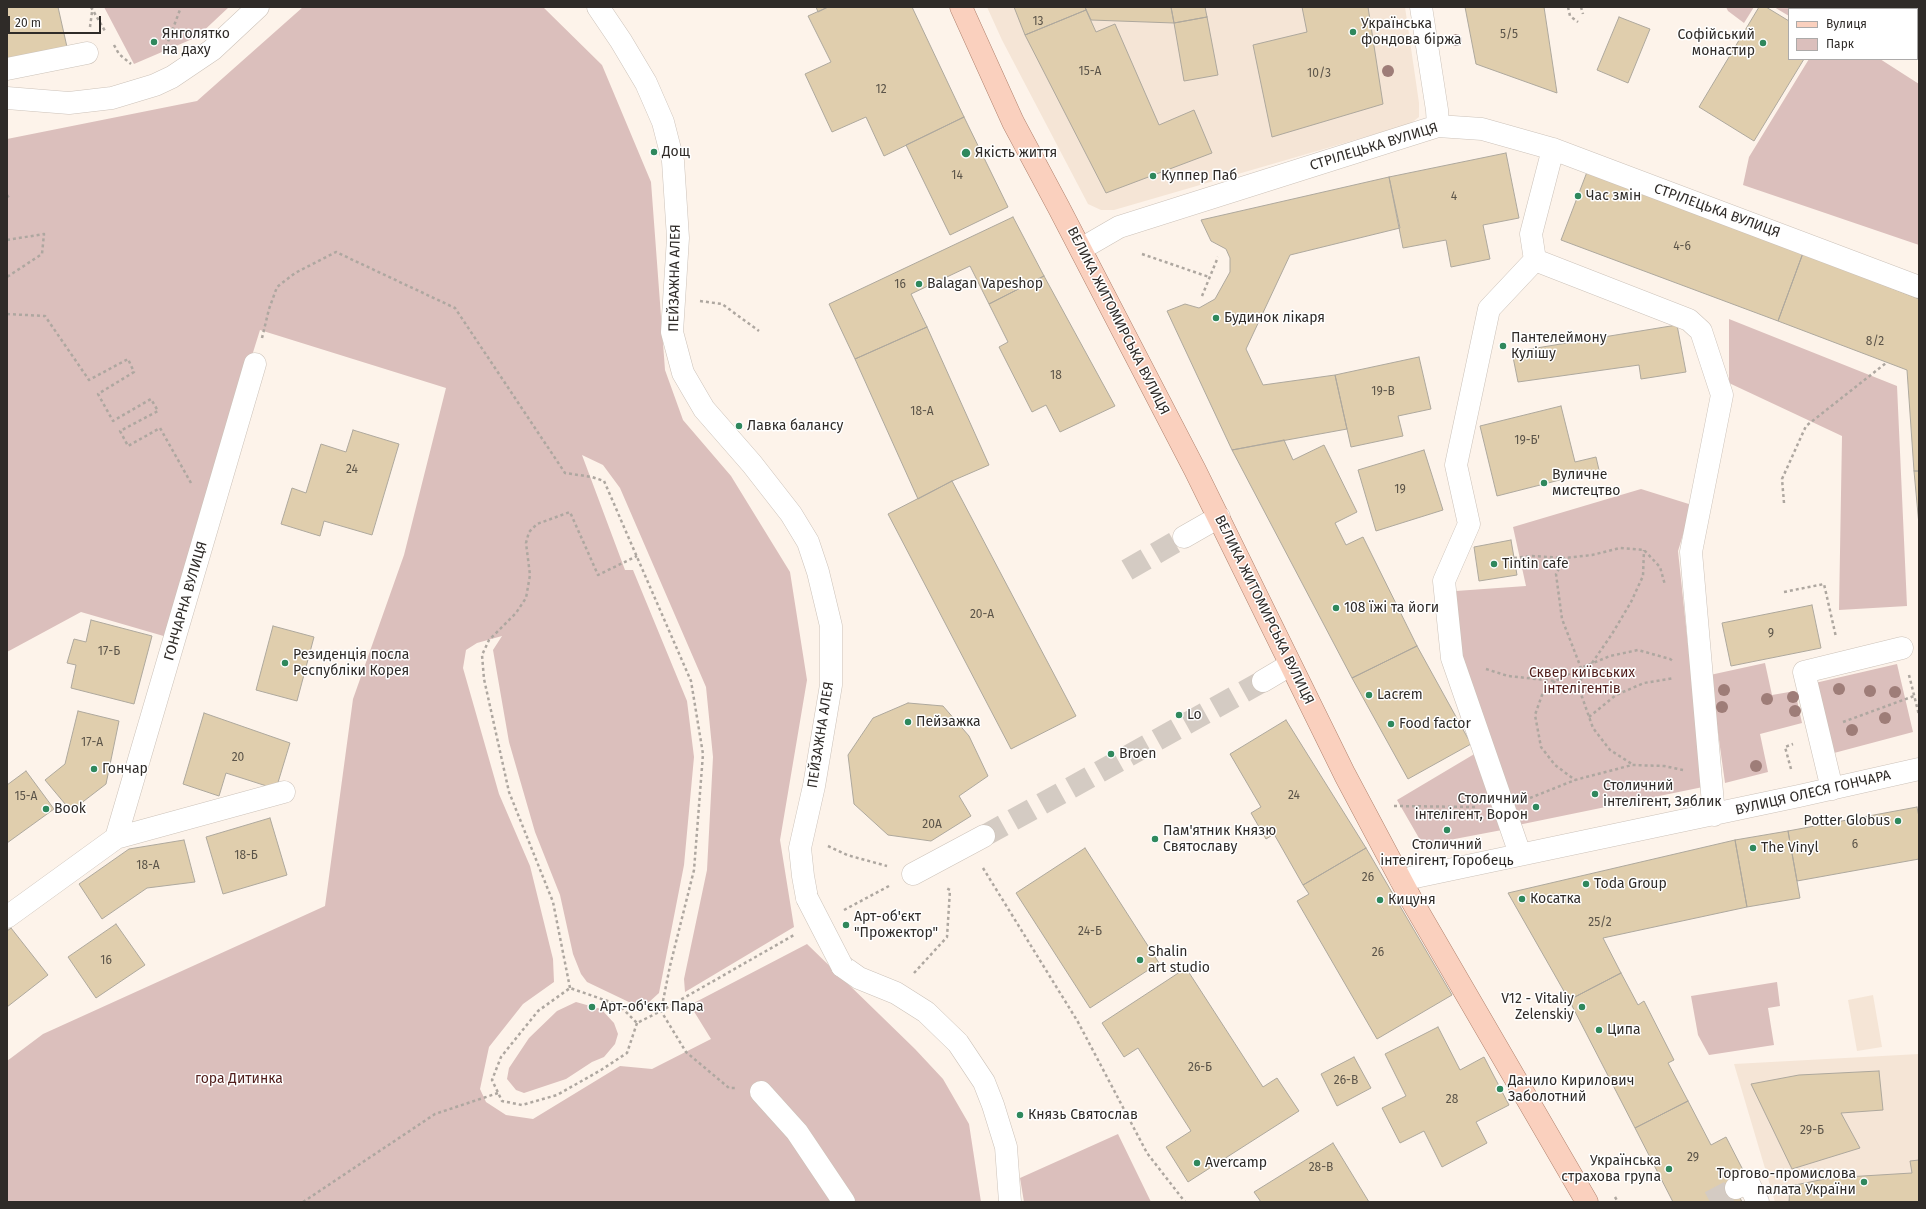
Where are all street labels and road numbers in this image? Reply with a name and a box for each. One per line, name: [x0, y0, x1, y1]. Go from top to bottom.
street label: СТРІЛЕЦЬКА ВУЛИЦЯ: [1308, 119, 1440, 175]
street label: СТРІЛЕЦЬКА ВУЛИЦЯ: [1652, 180, 1782, 242]
street label: ПЕЙЗАЖНА АЛЕЯ: [666, 224, 684, 332]
street label: ВЕЛИКА ЖИТОМИРСЬКА ВУЛИЦЯ: [1063, 224, 1173, 418]
street label: ВЕЛИКА ЖИТОМИРСЬКА ВУЛИЦЯ: [1211, 513, 1317, 707]
street label: ГОНЧАРНА ВУЛИЦЯ: [161, 539, 211, 663]
street label: ПЕЙЗАЖНА АЛЕЯ: [804, 680, 838, 790]
street label: ВУЛИЦЯ ОЛЕСЯ ГОНЧАРА: [1734, 767, 1892, 819]

